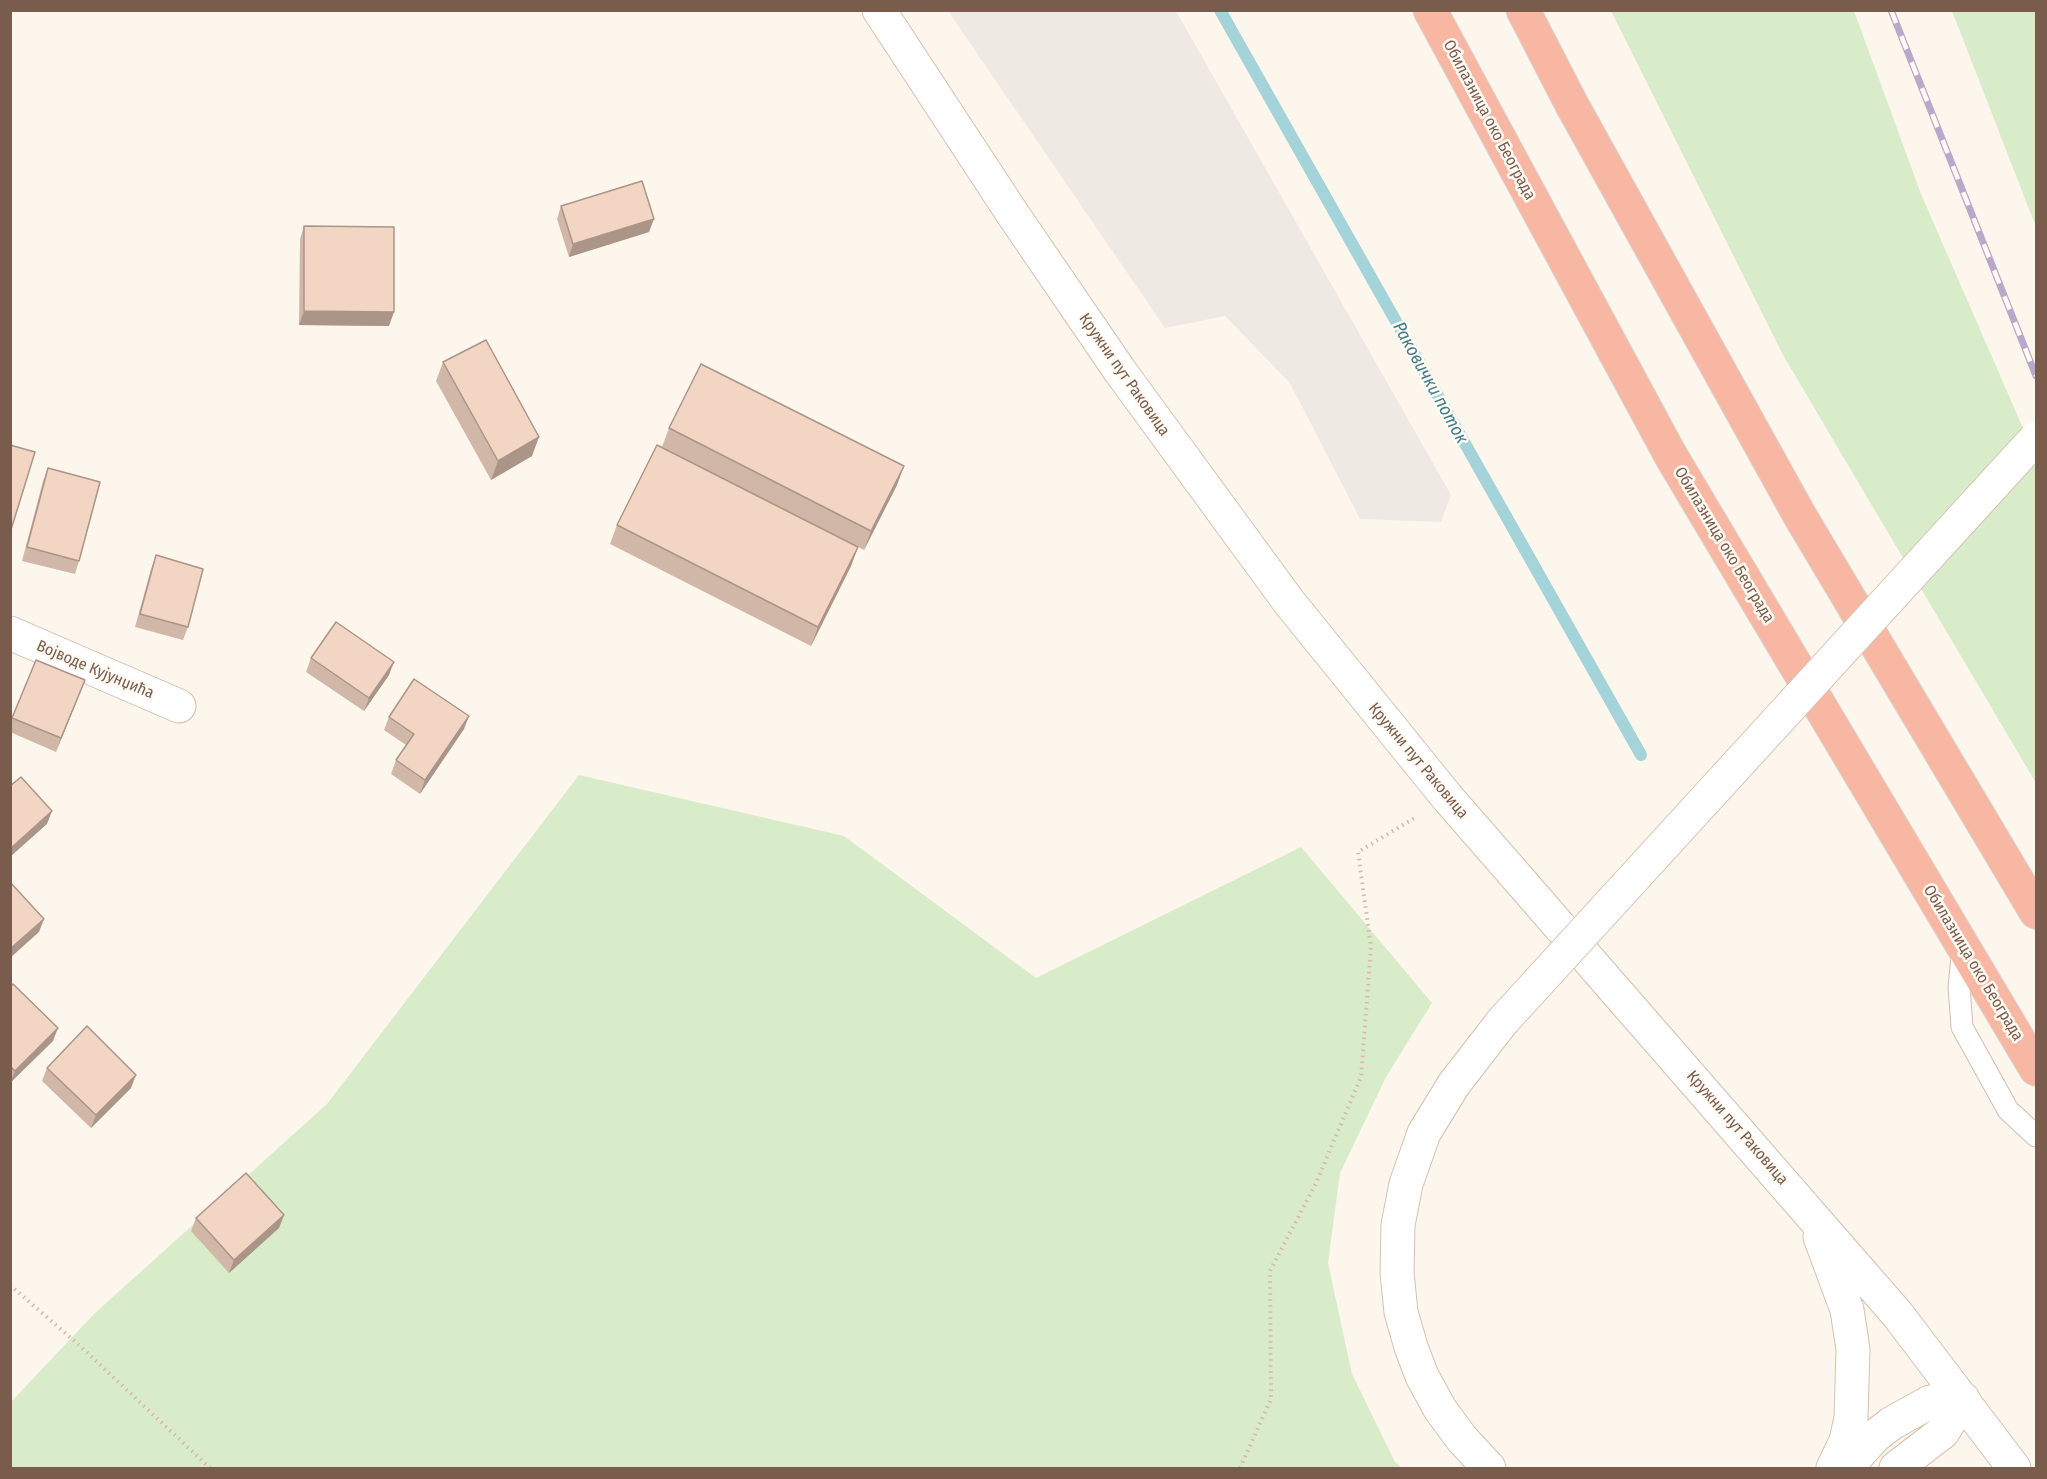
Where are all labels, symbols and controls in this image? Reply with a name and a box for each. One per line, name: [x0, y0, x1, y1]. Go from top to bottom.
street label: Обилазница око Београда: [1439, 37, 1539, 203]
street label: Кружни пут Раковица: [1074, 310, 1174, 440]
water label: Раковички поток: [1388, 318, 1472, 448]
street label: Обилазница око Београда: [1670, 464, 1778, 626]
street label: Војводе Кујунџића: [33, 637, 157, 703]
street label: Кружни пут Раковица: [1364, 699, 1472, 823]
street label: Обилазница око Београда: [1919, 882, 2027, 1044]
street label: Кружни пут Раковица: [1682, 1067, 1792, 1189]

